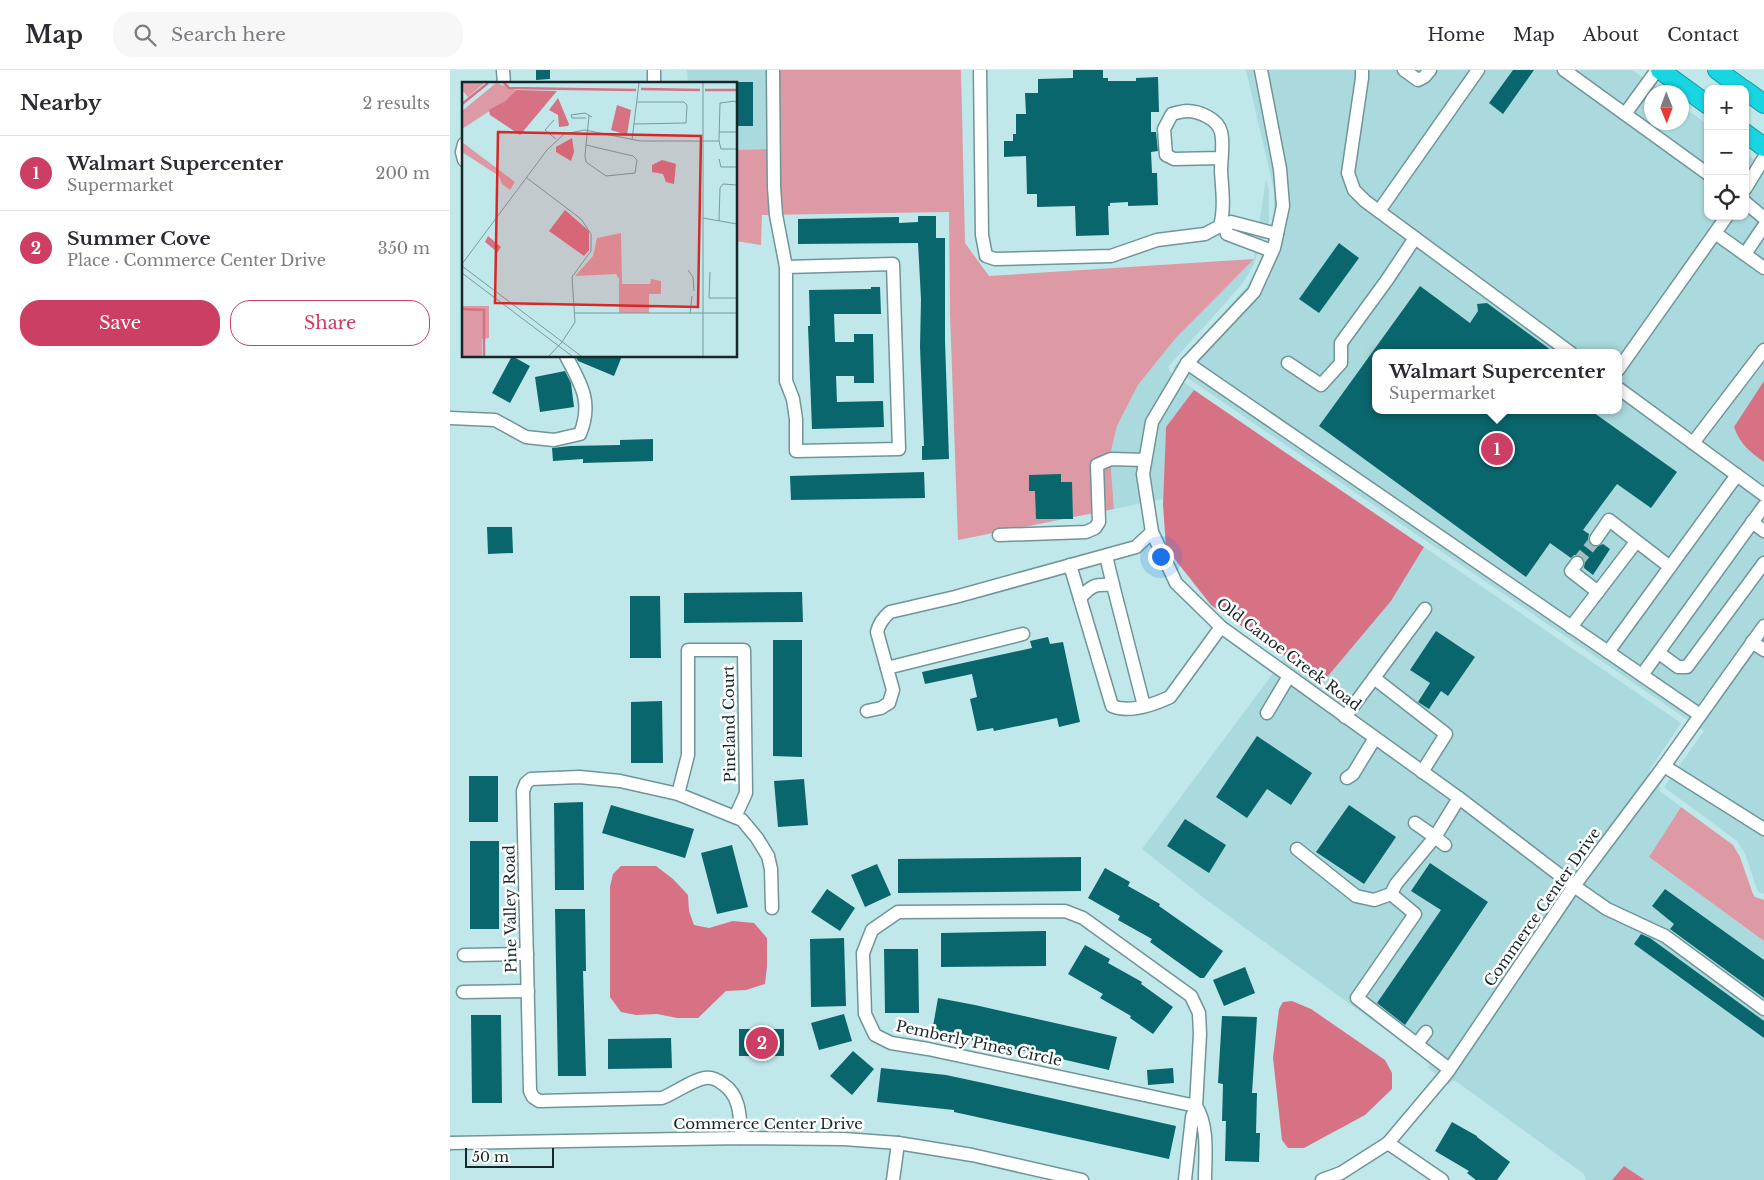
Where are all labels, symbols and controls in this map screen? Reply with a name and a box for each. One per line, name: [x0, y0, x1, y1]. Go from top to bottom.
search box: [113, 12, 463, 57]
text: Map: [25, 20, 83, 49]
icon: search: [131, 21, 159, 49]
text: Search here: [171, 23, 286, 46]
text: Home: [1427, 24, 1485, 46]
text: Map: [1513, 24, 1555, 46]
text: About: [1583, 24, 1639, 46]
text: Contact: [1667, 24, 1739, 46]
inset map: [462, 82, 738, 358]
north arrow: [1644, 85, 1689, 130]
map controls: [1704, 85, 1749, 220]
button: +: [1704, 85, 1749, 130]
text: Nearby: [20, 90, 101, 116]
text: 2 results: [362, 93, 430, 113]
button: −: [1704, 130, 1749, 175]
text: Walmart Supercenter: [67, 152, 283, 175]
text: 1: [33, 163, 39, 183]
text: 200 m: [376, 163, 430, 183]
text: Supermarket: [67, 175, 174, 195]
button: locate: [1704, 175, 1749, 220]
text: Summer Cove: [67, 227, 211, 250]
text: 2: [31, 238, 41, 258]
text: 350 m: [378, 238, 430, 258]
text: Place · Commerce Center Drive: [67, 250, 326, 270]
button: Save: [20, 300, 220, 346]
button: Share: [230, 300, 430, 346]
popup: [1372, 349, 1622, 414]
text: Walmart Supercenter: [1389, 360, 1605, 383]
text: Supermarket: [1389, 383, 1496, 403]
pin: 1: [1481, 430, 1513, 468]
your location: [1148, 544, 1174, 570]
street label: Old Canoe Creek Road: [1213, 593, 1365, 715]
street label: Pineland Court: [718, 665, 740, 783]
street label: Commerce Center Drive: [1480, 824, 1604, 990]
street label: Pine Valley Road: [499, 845, 521, 973]
street label: Pemberly Pines Circle: [894, 1016, 1064, 1070]
pin: 2: [746, 1024, 778, 1062]
street label: Commerce Center Drive: [673, 1114, 863, 1133]
scale bar: [465, 1145, 554, 1168]
text: 50 m: [472, 1148, 509, 1166]

